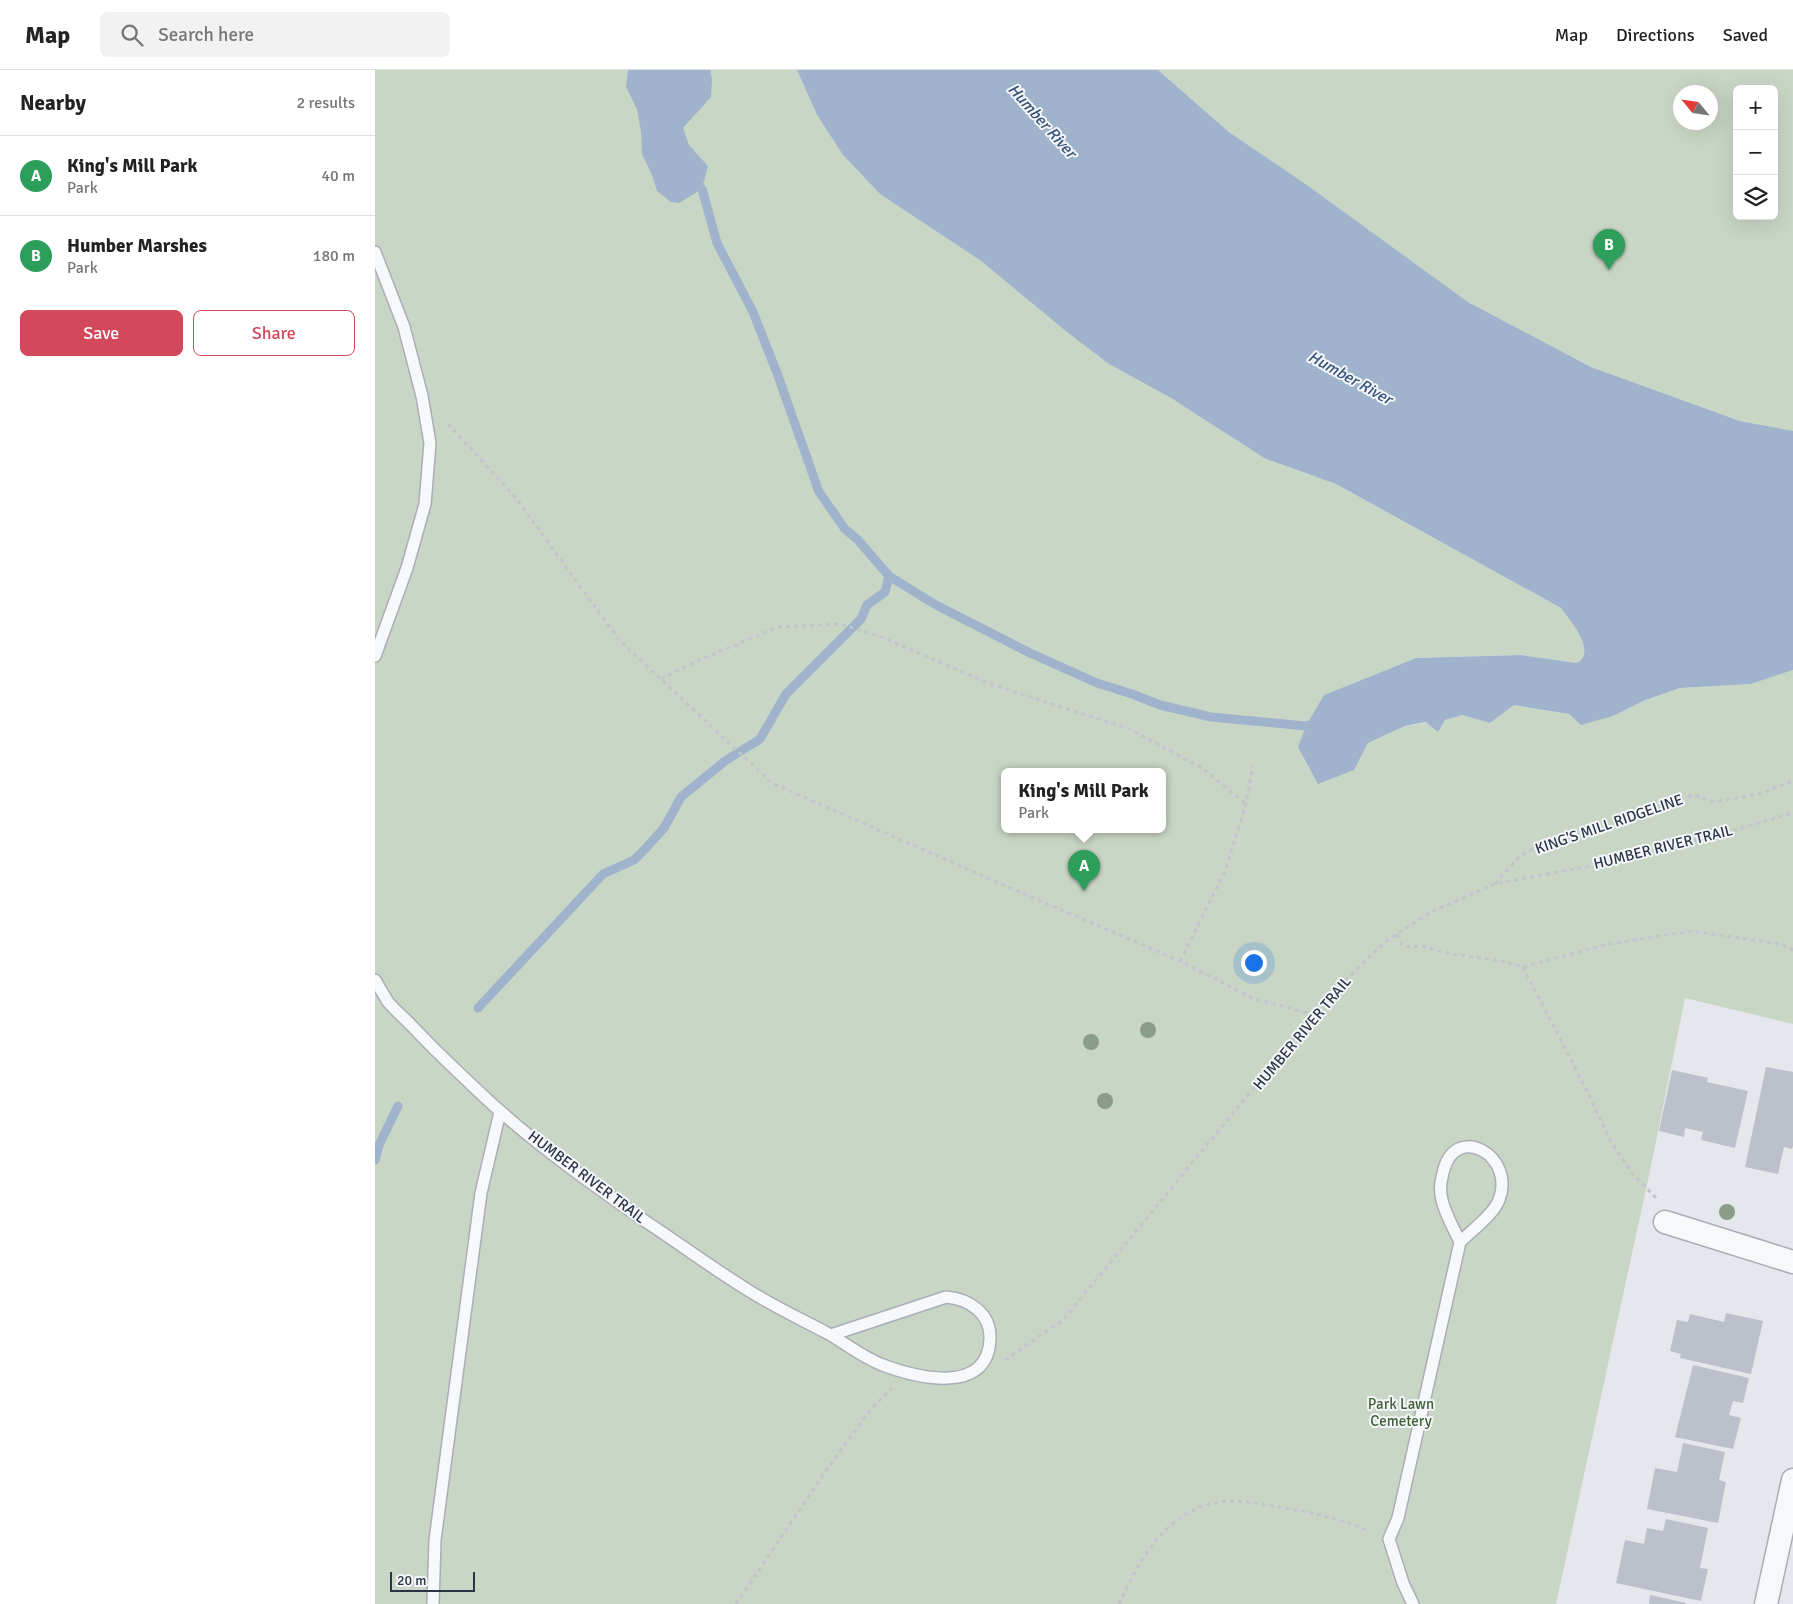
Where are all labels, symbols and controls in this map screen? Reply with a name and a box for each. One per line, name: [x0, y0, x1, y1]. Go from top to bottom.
search box: [100, 12, 450, 57]
text: Map: [25, 20, 70, 50]
icon: search: [118, 21, 146, 49]
text: Search here: [158, 23, 254, 47]
text: Map: [1555, 24, 1588, 46]
text: Directions: [1616, 24, 1695, 46]
text: Saved: [1723, 24, 1768, 46]
water label: Humber River: [1003, 80, 1082, 164]
north arrow: [1673, 85, 1718, 130]
map controls: [1733, 85, 1778, 220]
button: +: [1733, 85, 1778, 130]
text: Nearby: [20, 90, 86, 116]
text: 2 results: [296, 93, 355, 113]
button: −: [1733, 130, 1778, 175]
text: King's Mill Park: [67, 154, 197, 178]
text: A: [31, 166, 41, 186]
text: 40 m: [321, 166, 355, 186]
button: layers: [1733, 175, 1778, 220]
text: Park: [67, 178, 98, 198]
pin: B: [1593, 229, 1625, 270]
text: Humber Marshes: [67, 234, 207, 258]
text: B: [31, 246, 41, 266]
text: 180 m: [313, 246, 355, 266]
text: Park: [67, 258, 98, 278]
button: Save: [20, 310, 183, 356]
button: Share: [193, 310, 355, 356]
water label: Humber River: [1305, 347, 1397, 410]
popup: [1001, 768, 1166, 833]
text: King's Mill Park: [1018, 779, 1149, 803]
street label: KING'S MILL RIDGELINE: [1533, 790, 1685, 858]
text: Park: [1018, 803, 1049, 823]
street label: HUMBER RIVER TRAIL: [1592, 821, 1735, 873]
pin: A: [1068, 850, 1100, 891]
your location: [1241, 950, 1267, 976]
street label: HUMBER RIVER TRAIL: [1249, 972, 1355, 1093]
street label: HUMBER RIVER TRAIL: [525, 1127, 650, 1227]
park label: Park Lawn Cemetery: [1368, 1395, 1434, 1430]
scale bar: [390, 1569, 475, 1592]
text: 20 m: [397, 1572, 426, 1589]

